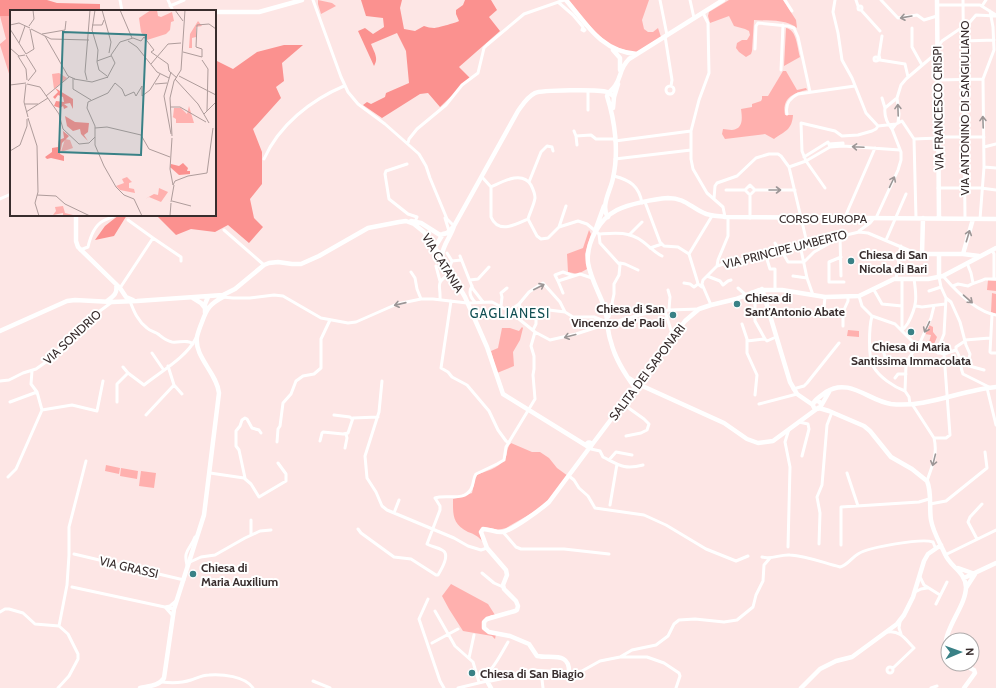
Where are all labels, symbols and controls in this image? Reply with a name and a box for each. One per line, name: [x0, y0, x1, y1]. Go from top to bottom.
inset map: [10, 10, 216, 216]
one-way arrow: [900, 13, 913, 21]
street label: VIA ANTONINO DI SANGIULIANO: [957, 21, 972, 195]
street label: VIA FRANCESCO CRISPI: [929, 46, 947, 170]
one-way arrow: [894, 104, 902, 117]
one-way arrow: [979, 116, 987, 129]
one-way arrow: [852, 143, 865, 151]
one-way arrow: [889, 177, 896, 189]
one-way arrow: [768, 186, 781, 194]
street label: CORSO EUROPA: [779, 211, 868, 226]
street label: VIA PRINCIPE UMBERTO: [721, 226, 849, 272]
one-way arrow: [965, 230, 972, 243]
street label: VIA CATANIA: [419, 231, 467, 296]
place label: Chiesa di San Nicola di Bari: [859, 247, 928, 276]
marker: Chiesa di San Nicola di Bari: [846, 256, 856, 266]
one-way arrow: [533, 283, 545, 290]
place label: Chiesa di Sant'Antonio Abate: [745, 290, 845, 319]
one-way arrow: [962, 295, 973, 304]
marker: Chiesa di Sant'Antonio Abate: [732, 299, 742, 309]
one-way arrow: [394, 300, 407, 308]
place label: Chiesa di San Vincenzo de' Paoli: [571, 301, 665, 330]
district label: GAGLIANESI: [470, 305, 550, 321]
street label: VIA SONDRIO: [40, 306, 104, 368]
marker: Chiesa di San Vincenzo de' Paoli: [668, 310, 678, 320]
one-way arrow: [923, 320, 930, 332]
street label: SALITA DEI SAPONARI: [606, 321, 688, 423]
marker: Chiesa di Maria Santissima Immacolata: [906, 327, 916, 337]
one-way arrow: [564, 332, 577, 340]
place label: Chiesa di Maria Santissima Immacolata: [851, 339, 971, 368]
one-way arrow: [930, 453, 937, 466]
street label: VIA GRASSI: [98, 553, 160, 581]
place label: Chiesa di Maria Auxilium: [201, 560, 278, 589]
marker: Chiesa di Maria Auxilium: [188, 569, 198, 579]
north arrow: [940, 632, 980, 672]
text: N: [963, 648, 977, 656]
place label: Chiesa di San Biagio: [480, 666, 584, 681]
marker: Chiesa di San Biagio: [467, 668, 477, 678]

